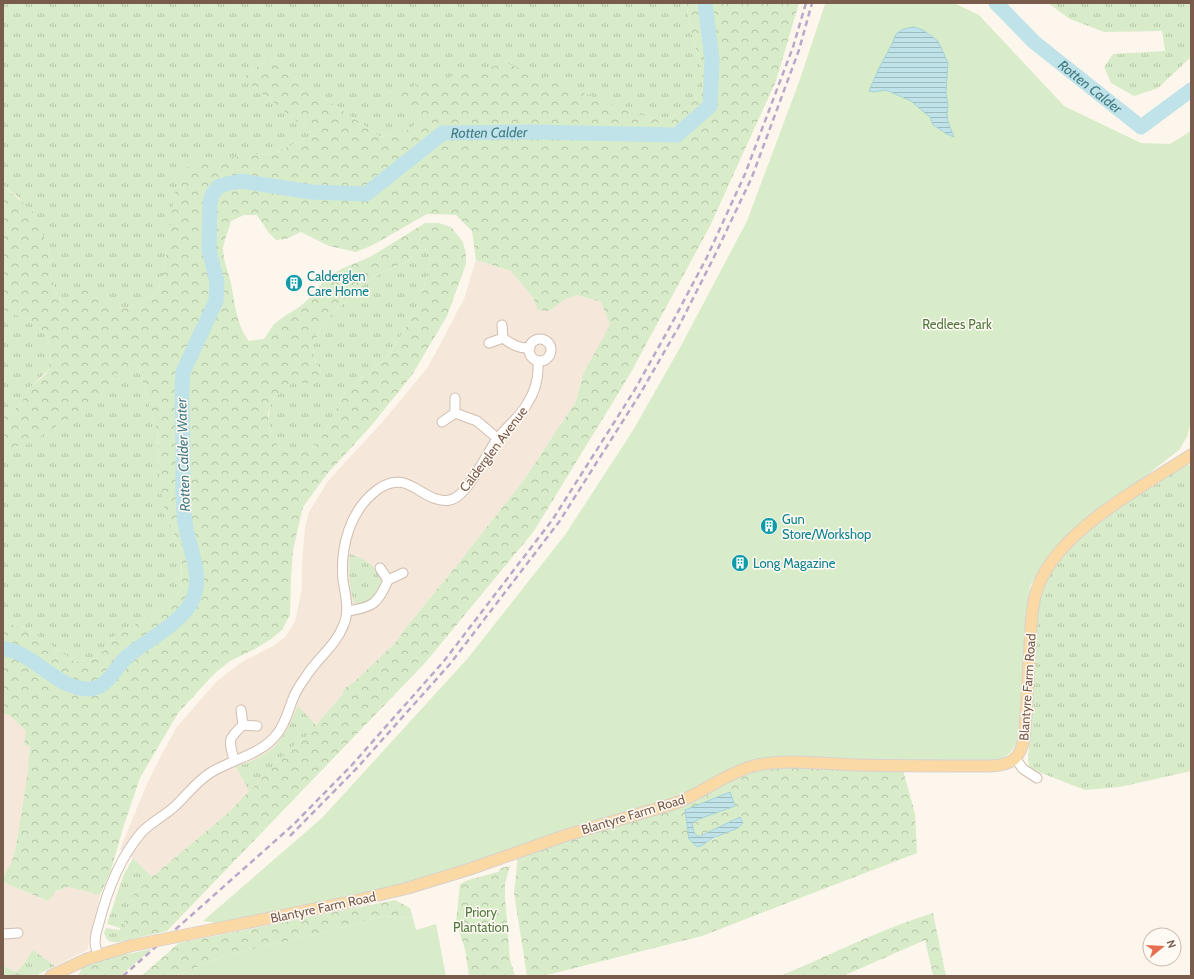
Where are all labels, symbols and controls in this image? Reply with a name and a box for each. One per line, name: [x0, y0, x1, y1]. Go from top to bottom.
water label: Rotten Calder: [1054, 56, 1126, 118]
water label: Rotten Calder: [451, 123, 528, 142]
place label: Calderglen Care Home: [307, 268, 369, 299]
building icon: Calderglen Care Home: [284, 273, 304, 293]
park label: Redlees Park: [922, 316, 992, 332]
water label: Rotten Calder Water: [172, 397, 194, 512]
street label: Calderglen Avenue: [456, 403, 530, 495]
place label: Gun Store/Workshop: [782, 511, 871, 542]
building icon: Gun Store/Workshop: [759, 516, 779, 536]
building icon: Long Magazine: [730, 553, 750, 573]
place label: Long Magazine: [753, 555, 836, 571]
street label: Blantyre Farm Road: [1015, 633, 1039, 741]
street label: Blantyre Farm Road: [579, 791, 687, 837]
street label: Blantyre Farm Road: [269, 888, 377, 926]
park label: Priory Plantation: [453, 904, 509, 935]
north arrow: [1142, 927, 1182, 967]
text: N: [1164, 938, 1179, 950]

